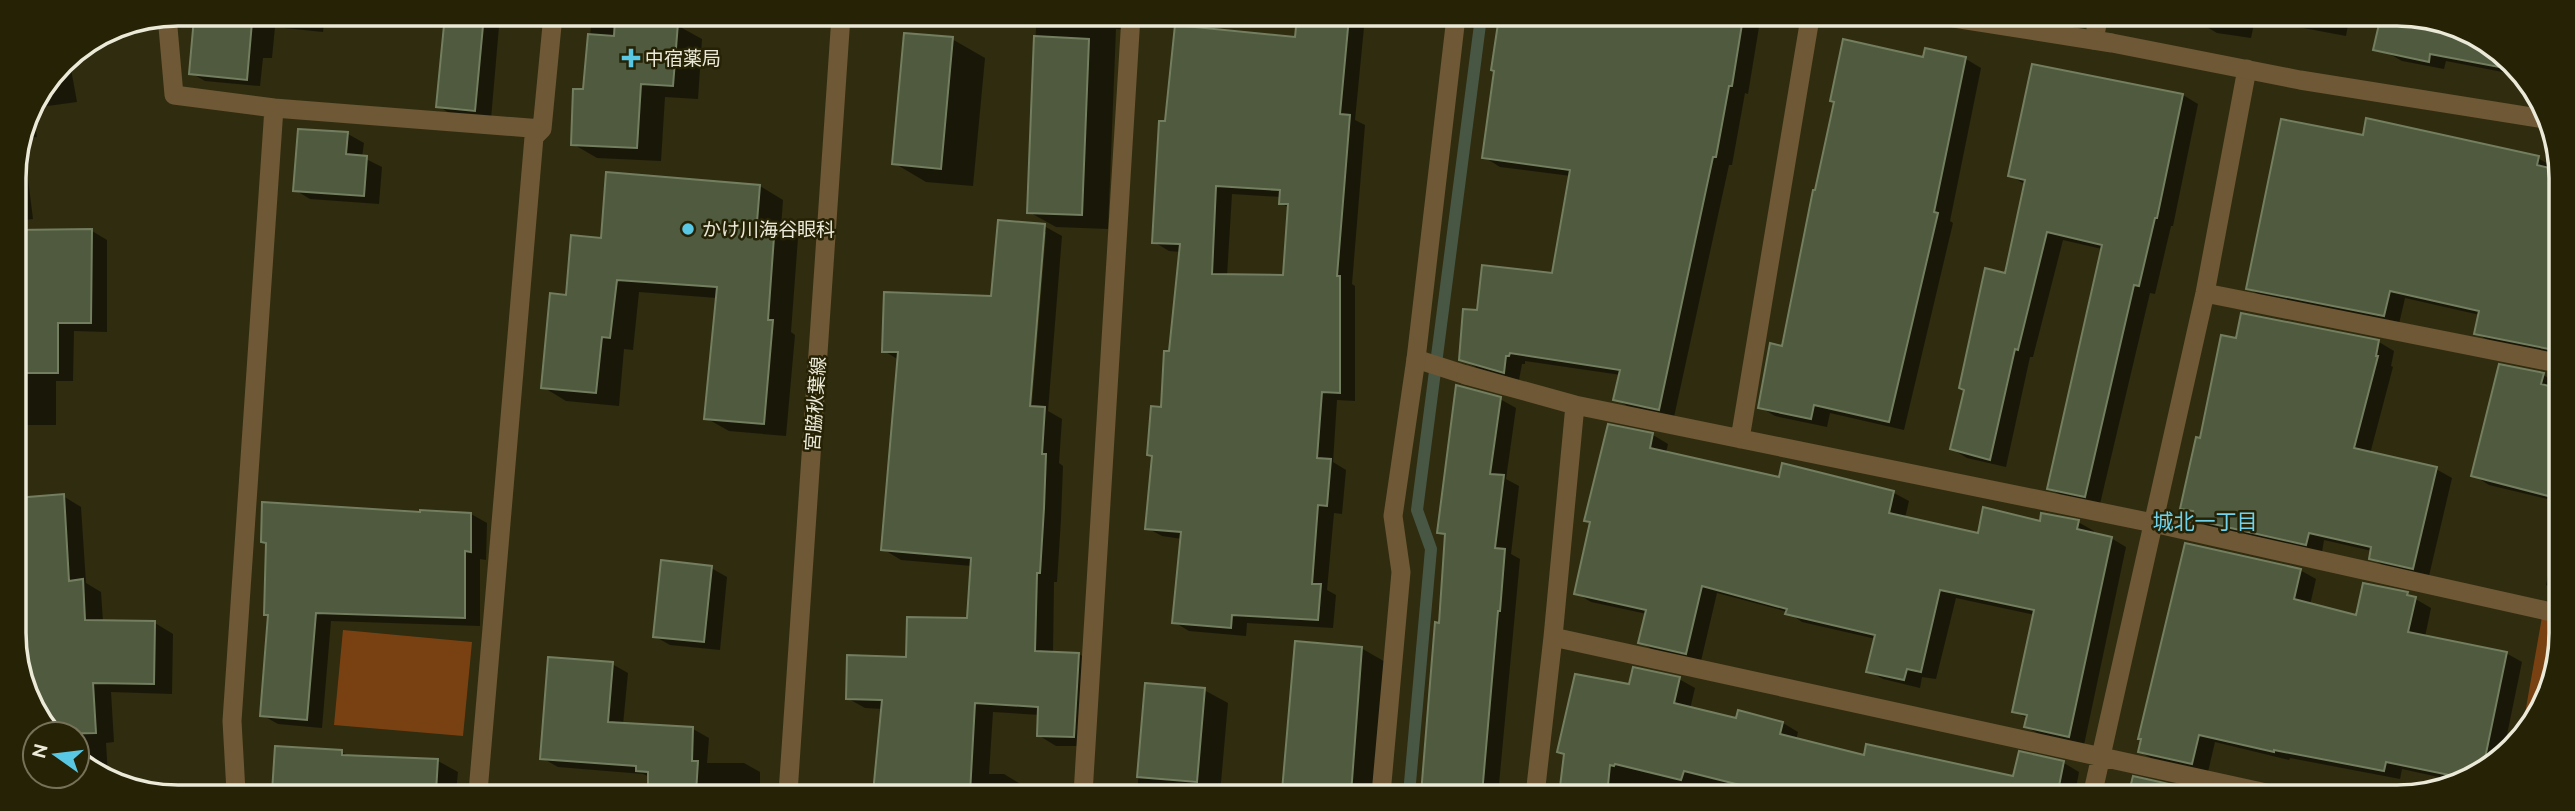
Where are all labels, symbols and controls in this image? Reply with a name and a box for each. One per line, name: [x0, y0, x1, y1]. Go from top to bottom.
place label: 中宿薬局: [645, 47, 721, 69]
marker: 中宿薬局: [623, 50, 639, 66]
place label: かけ川海谷眼科: [702, 218, 835, 240]
marker: かけ川海谷眼科: [680, 221, 696, 237]
street label: 宮脇秋葉線: [801, 356, 829, 452]
district label: 城北一丁目: [2153, 509, 2258, 533]
north arrow: [21, 720, 91, 790]
text: N: [27, 741, 52, 760]

